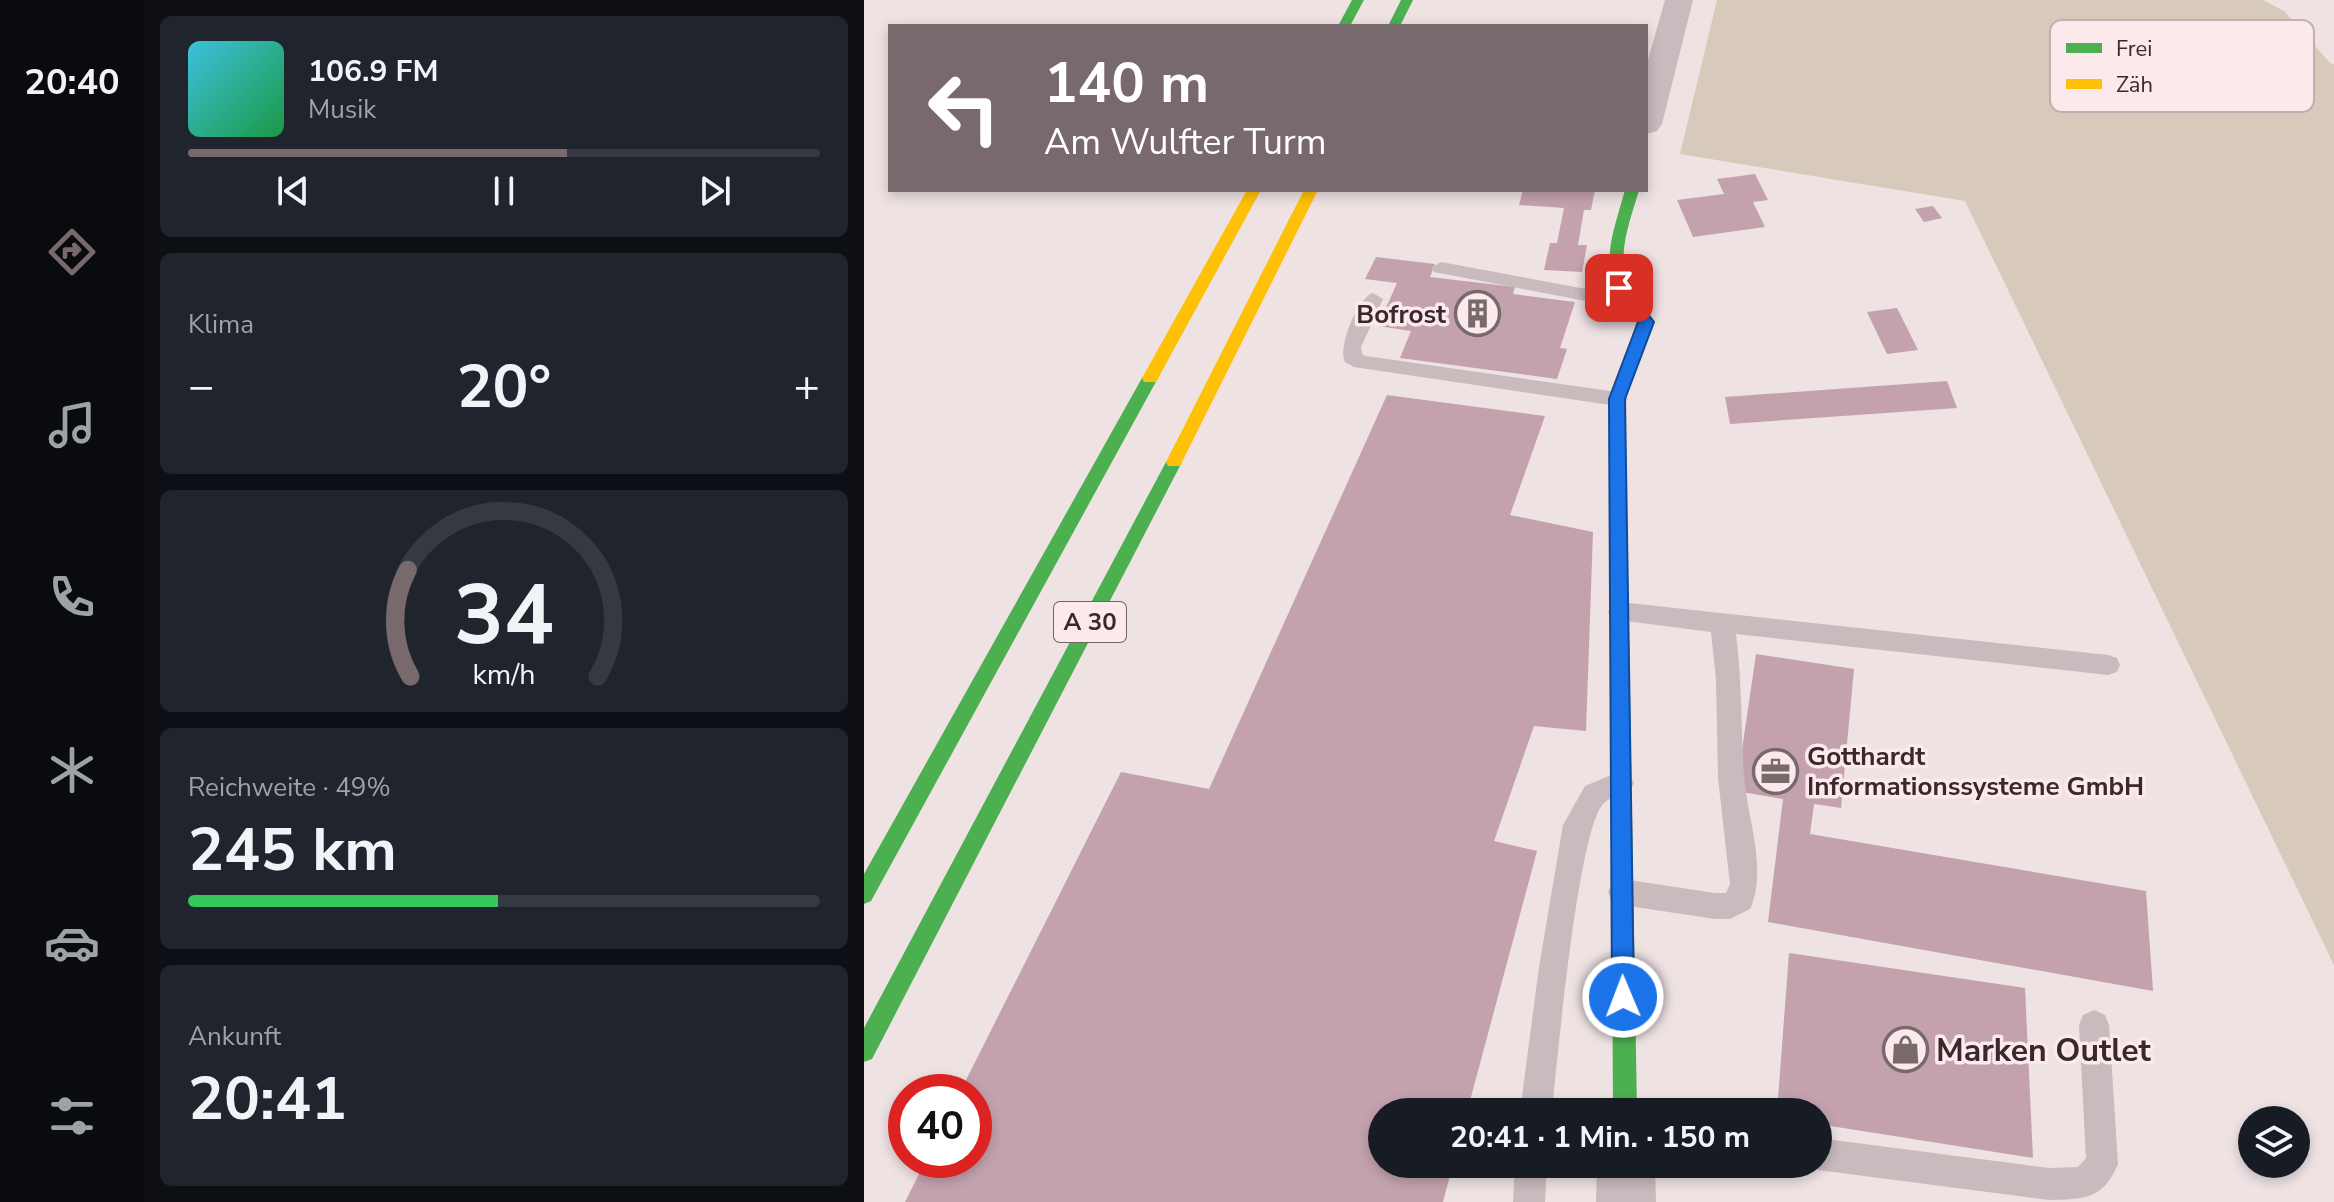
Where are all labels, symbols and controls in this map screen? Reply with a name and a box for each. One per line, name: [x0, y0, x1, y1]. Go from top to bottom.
legend: [2050, 20, 2314, 112]
text: Frei: [2116, 34, 2152, 64]
text: 140 m: [1044, 45, 1209, 122]
text: 106.9 FM: [308, 51, 438, 92]
icon: left: [912, 56, 1016, 160]
text: 20:40: [24, 58, 120, 107]
text: Zäh: [2116, 70, 2153, 100]
text: Musik: [308, 92, 376, 127]
text: Am Wulfter Turm: [1044, 118, 1327, 167]
icon: previous: [271, 169, 315, 213]
icon: pause: [482, 169, 526, 213]
icon: next: [693, 169, 737, 213]
icon: directions: [44, 224, 100, 280]
pin: [1585, 254, 1653, 322]
icon: arrive: [1597, 266, 1641, 310]
building icon: Bofrost: [1453, 290, 1501, 338]
place label: Bofrost: [1356, 297, 1447, 332]
text: Klima: [188, 307, 254, 342]
text: 20°: [457, 346, 551, 428]
text: −: [188, 357, 214, 417]
text: +: [794, 357, 820, 417]
icon: music: [44, 397, 100, 453]
text: 34: [454, 559, 554, 672]
icon: phone: [44, 569, 100, 625]
road number: A 30: [1054, 602, 1126, 642]
text: km/h: [473, 655, 535, 694]
place label: Gotthardt Informationssysteme GmbH: [1807, 739, 2144, 804]
icon: climate: [44, 742, 100, 798]
office icon: Gotthardt Informationssysteme GmbH: [1752, 747, 1800, 795]
text: Reichweite · 49%: [188, 770, 391, 805]
text: 245 km: [188, 809, 397, 891]
icon: car: [44, 915, 100, 971]
position arrow: [1581, 955, 1665, 1039]
text: Ankunft: [188, 1019, 281, 1054]
shop icon: Marken Outlet: [1881, 1026, 1929, 1074]
place label: Marken Outlet: [1936, 1029, 2152, 1072]
text: 20:41: [188, 1058, 347, 1140]
speed limit sign: 40: [888, 1074, 992, 1178]
icon: filters: [44, 1088, 100, 1144]
map controls: [2238, 1106, 2310, 1178]
button: layers: [2238, 1106, 2310, 1178]
text: 20:41 · 1 Min. · 150 m: [1450, 1117, 1750, 1158]

